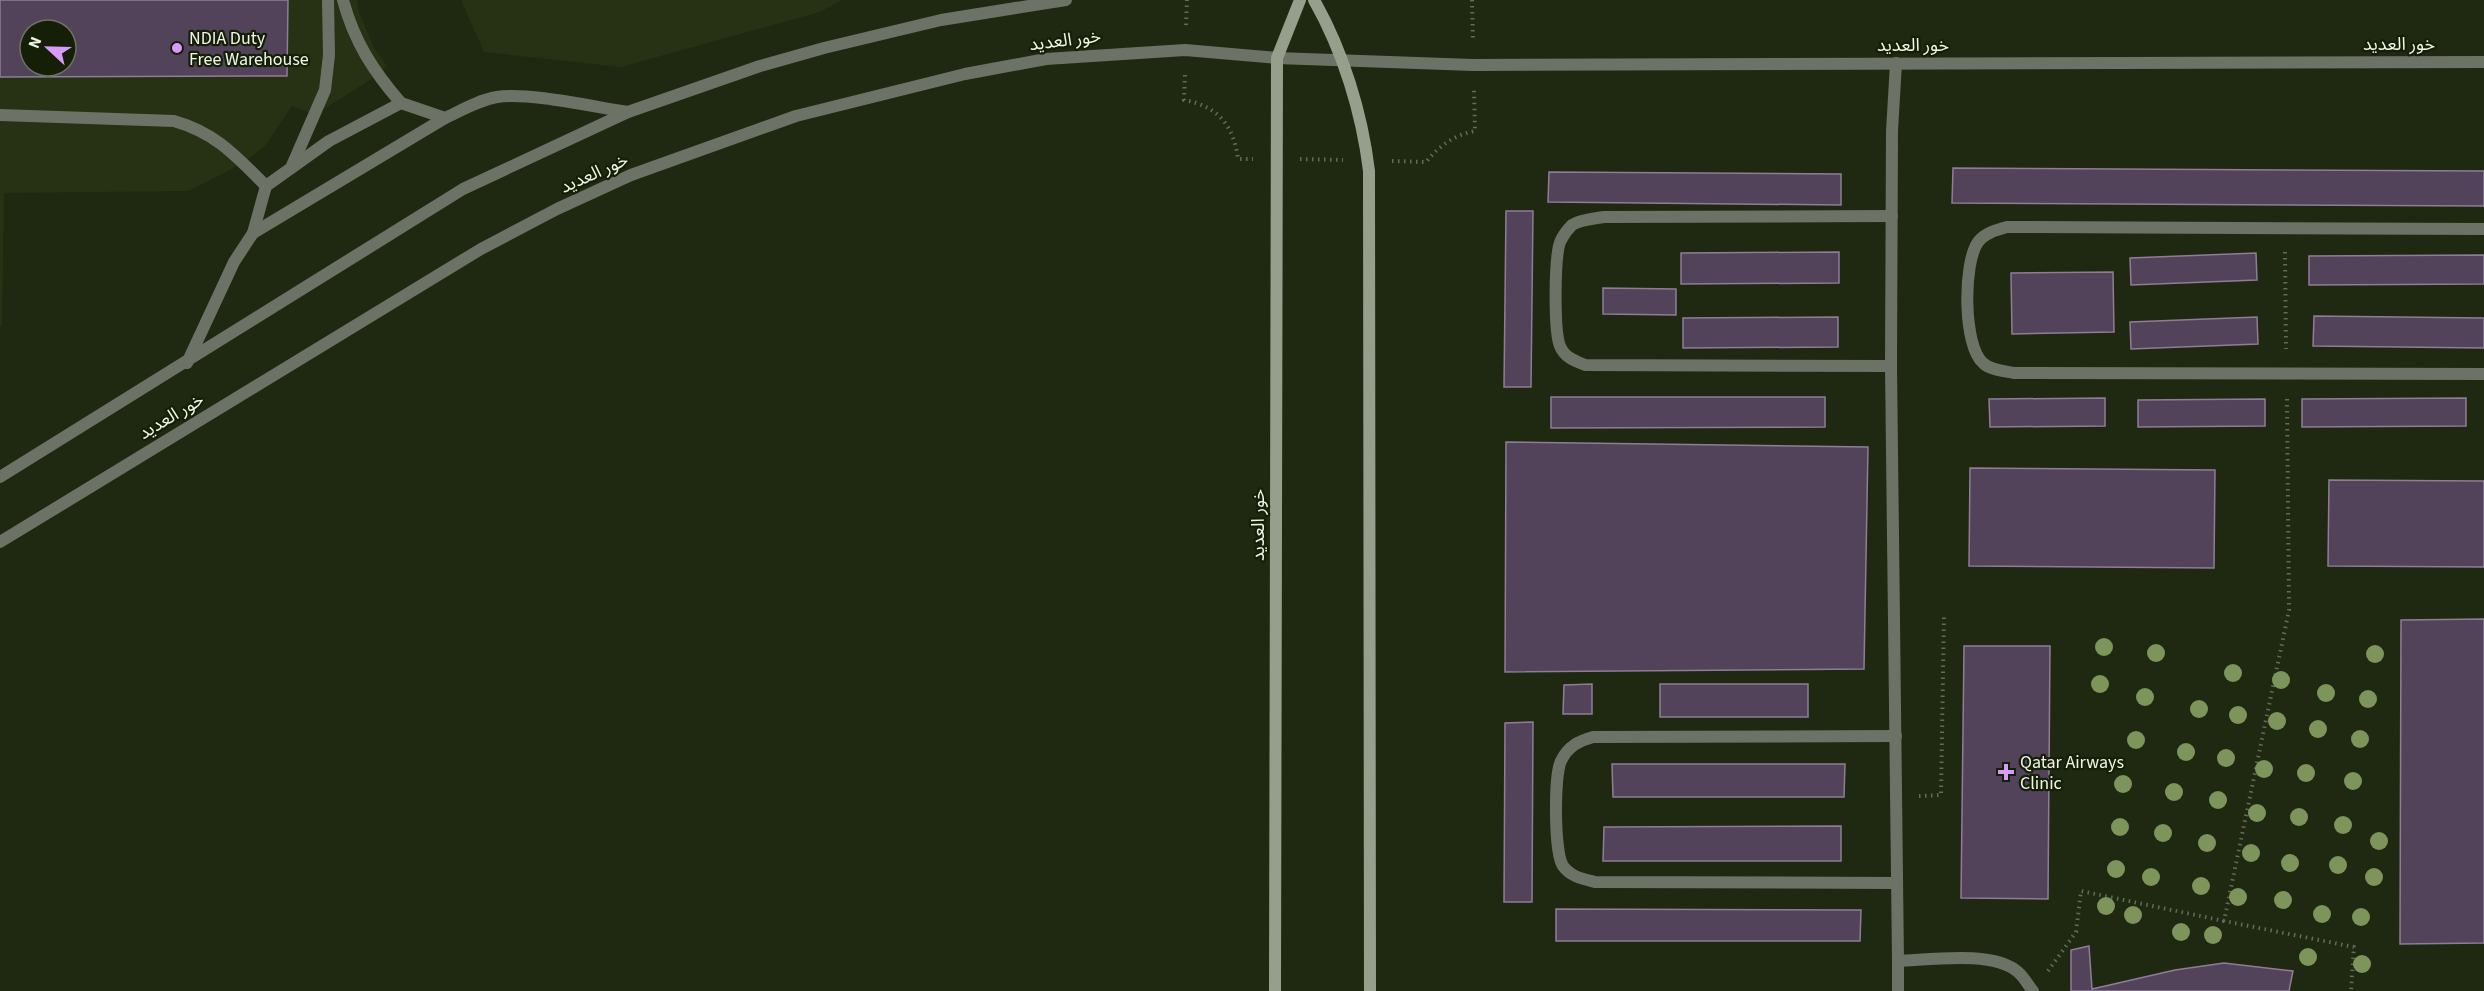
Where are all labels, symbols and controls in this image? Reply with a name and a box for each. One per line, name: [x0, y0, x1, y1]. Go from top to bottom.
north arrow: [18, 18, 78, 78]
street label: خور العديد: [1028, 24, 1102, 57]
place label: NDIA Duty Free Warehouse: [189, 26, 309, 72]
street label: خور العديد: [2363, 32, 2435, 57]
street label: خور العديد: [1877, 33, 1949, 58]
text: N: [23, 34, 47, 52]
marker: NDIA Duty Free Warehouse: [170, 41, 184, 55]
street label: خور العديد: [556, 147, 632, 200]
street label: خور العديد: [134, 387, 209, 446]
street label: خور العديد: [1246, 489, 1271, 561]
place label: Qatar Airways Clinic: [2020, 750, 2124, 796]
marker: Qatar Airways Clinic: [1997, 763, 2015, 781]

